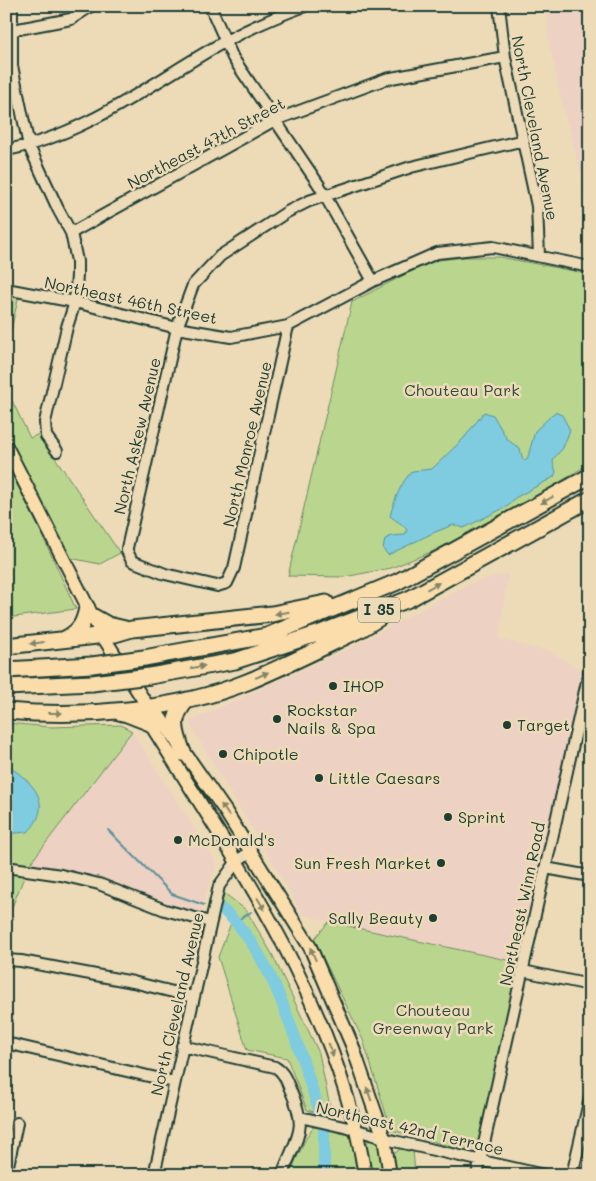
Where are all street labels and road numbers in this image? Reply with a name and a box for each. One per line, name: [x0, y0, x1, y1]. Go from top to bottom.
street label: North Cleveland Avenue: [507, 34, 564, 222]
street label: Northeast 47th Street: [123, 92, 288, 193]
street label: Northeast 46th Street: [43, 271, 220, 328]
street label: North Askew Avenue: [108, 355, 165, 517]
street label: North Monroe Avenue: [217, 359, 276, 529]
road number: I 35: [358, 598, 400, 622]
street label: Northeast Winn Road: [494, 820, 549, 988]
street label: North Cleveland Avenue: [145, 910, 208, 1098]
street label: Northeast 42nd Terrace: [314, 1096, 506, 1159]

